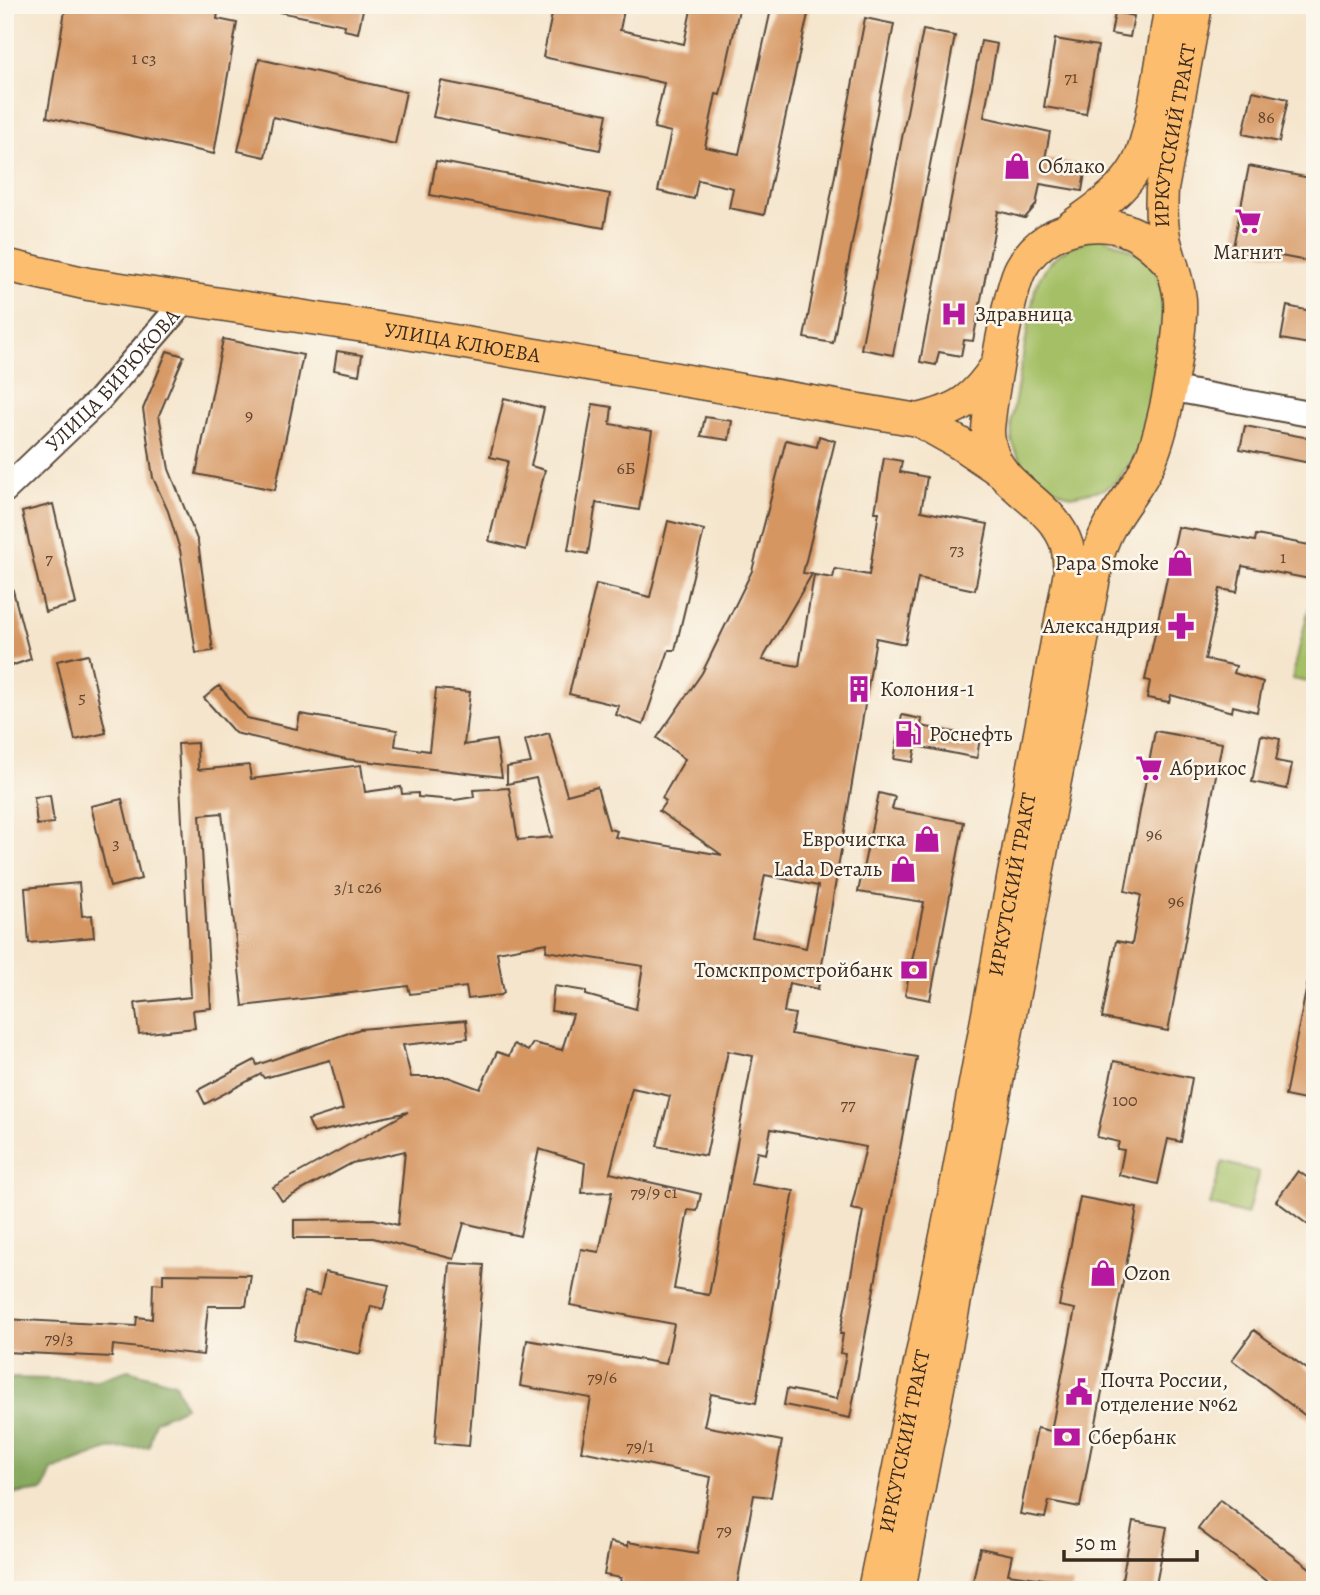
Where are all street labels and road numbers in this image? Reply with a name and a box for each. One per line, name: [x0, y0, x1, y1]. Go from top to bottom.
street label: ИРКУТСКИЙ ТРАКТ: [1147, 41, 1203, 229]
street label: УЛИЦА БИРЮКОВА: [40, 302, 186, 458]
street label: УЛИЦА КЛЮЕВА: [382, 315, 543, 370]
street label: ИРКУТСКИЙ ТРАКТ: [981, 790, 1043, 979]
street label: ИРКУТСКИЙ ТРАКТ: [872, 1347, 937, 1535]

